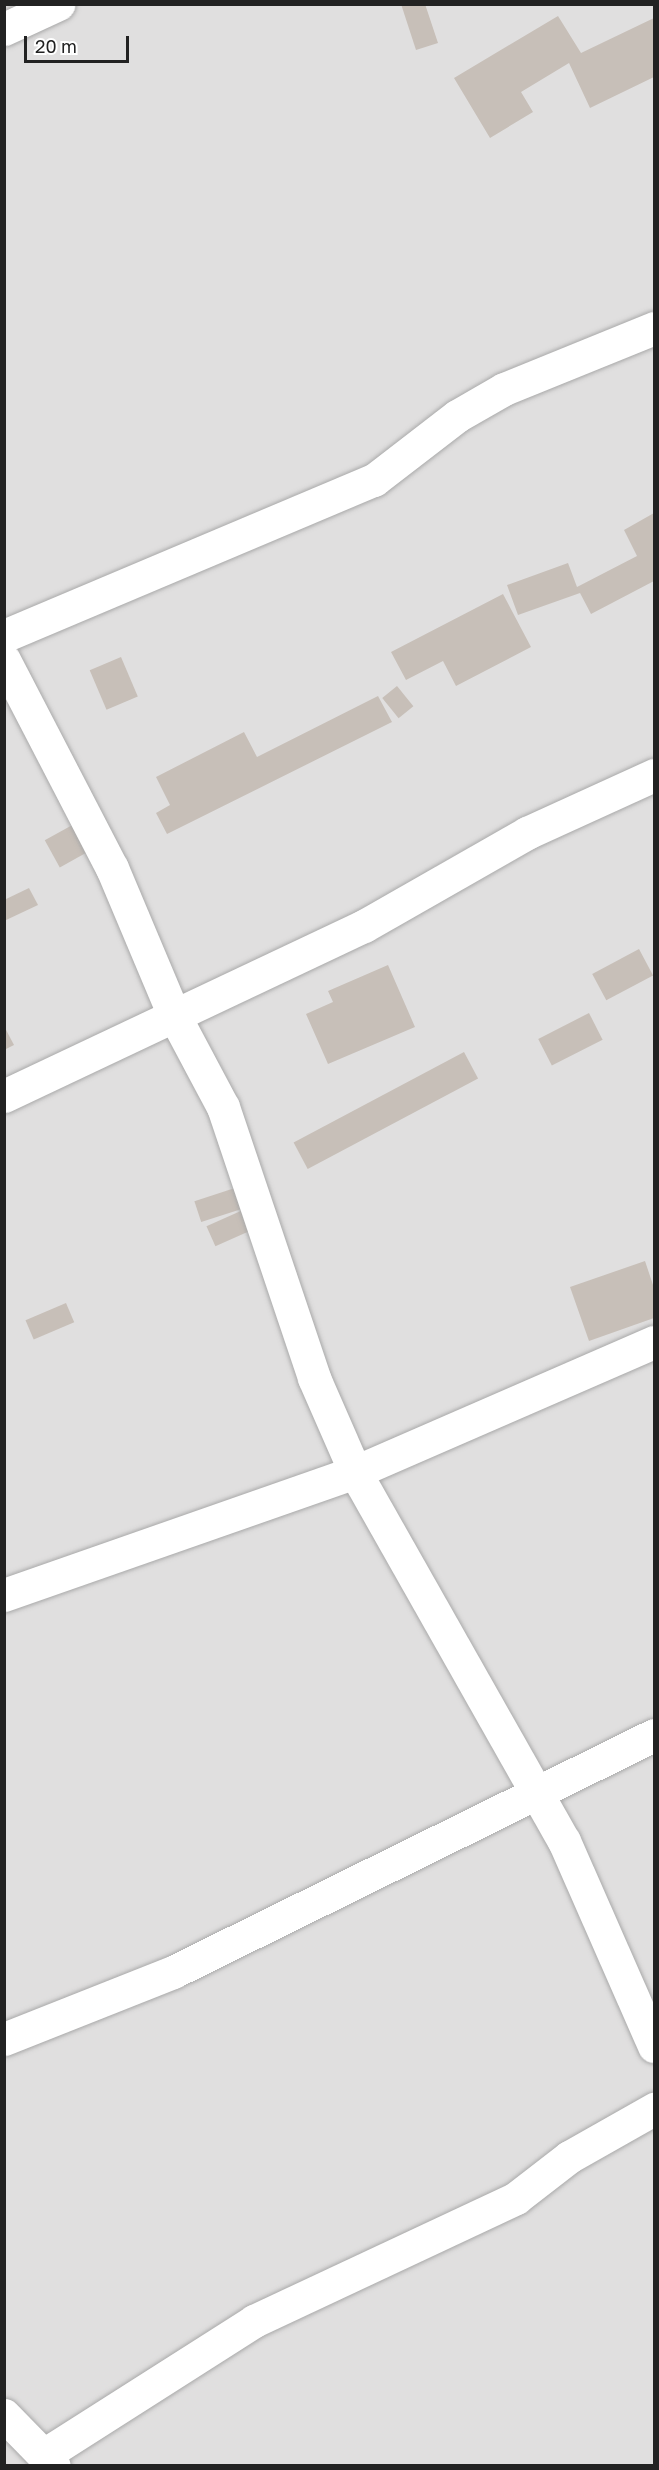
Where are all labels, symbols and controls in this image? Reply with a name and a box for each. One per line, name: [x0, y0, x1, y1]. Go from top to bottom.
scale bar: [27, 24, 132, 62]
text: 20 m: [35, 35, 77, 57]

